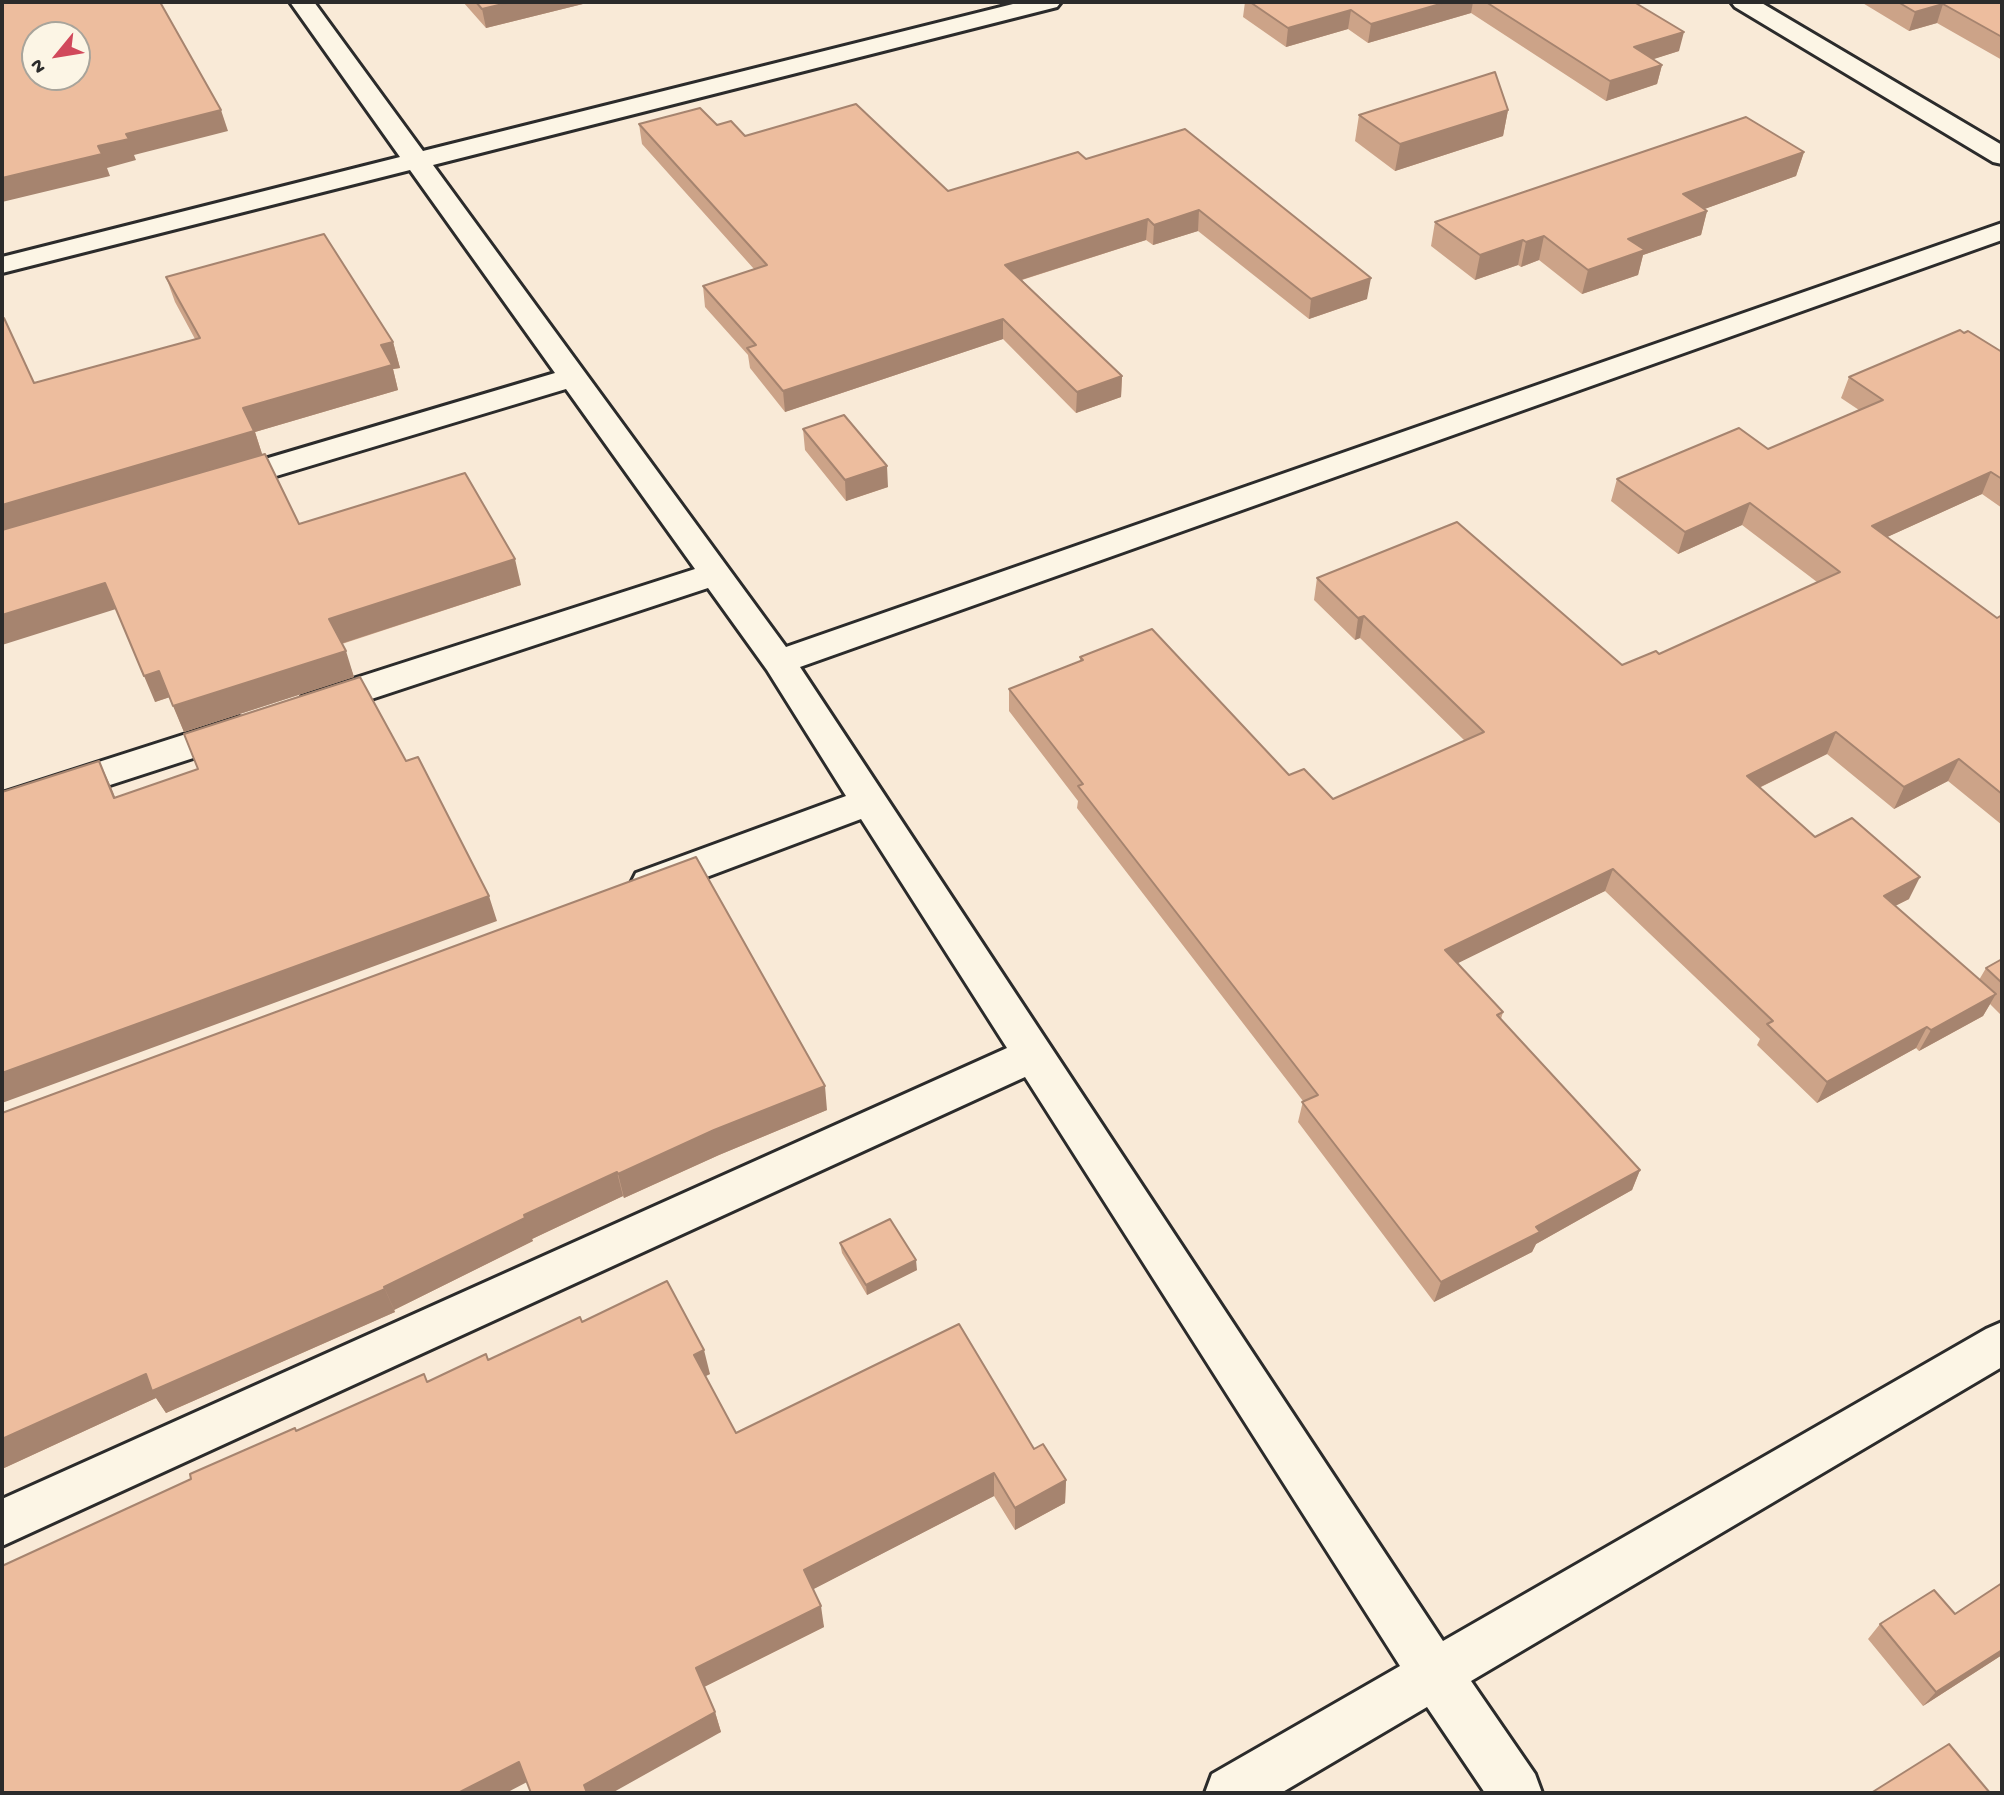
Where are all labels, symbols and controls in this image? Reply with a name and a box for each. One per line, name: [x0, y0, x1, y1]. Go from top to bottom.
north arrow: [21, 21, 91, 91]
text: N: [26, 55, 52, 77]

